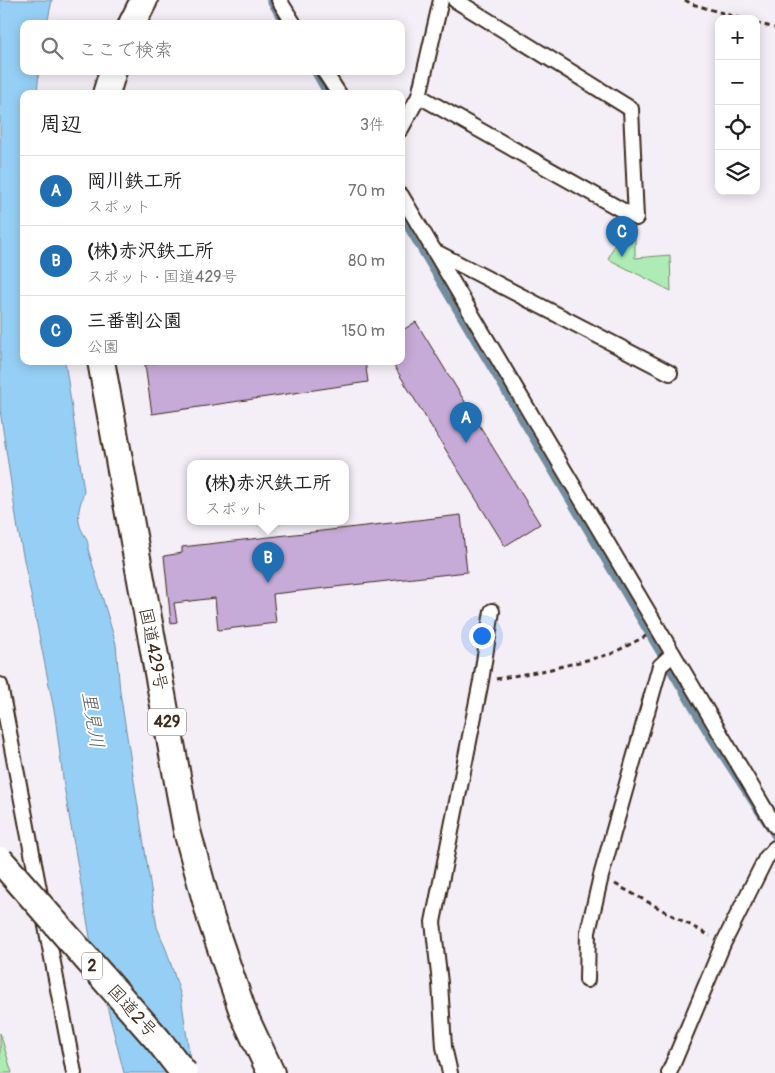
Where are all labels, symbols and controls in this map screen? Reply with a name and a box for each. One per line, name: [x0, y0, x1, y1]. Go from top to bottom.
map controls: [715, 15, 760, 195]
button: +: [715, 15, 760, 60]
search box: [20, 20, 405, 75]
icon: search: [38, 34, 66, 62]
text: ここで検索: [78, 38, 173, 62]
button: −: [715, 60, 760, 105]
button: locate: [715, 105, 760, 150]
text: 周辺: [40, 111, 82, 138]
text: 3件: [360, 115, 385, 135]
button: layers: [715, 150, 760, 195]
text: 岡川鉄工所: [87, 169, 182, 193]
text: A: [51, 181, 61, 201]
text: 70 m: [348, 181, 385, 201]
text: スポット: [87, 197, 151, 217]
pin: C: [606, 216, 638, 257]
text: (株)赤沢鉄工所: [87, 239, 214, 263]
text: B: [51, 251, 61, 271]
text: 80 m: [348, 251, 385, 271]
text: スポット · 国道429号: [87, 267, 238, 287]
text: 三番割公園: [87, 309, 182, 333]
text: C: [51, 321, 61, 341]
text: 150 m: [341, 321, 385, 341]
text: 公園: [87, 337, 119, 357]
pin: A: [450, 402, 482, 443]
popup: [187, 460, 349, 525]
text: (株)赤沢鉄工所: [205, 471, 331, 495]
text: スポット: [205, 499, 269, 519]
pin: B: [252, 542, 284, 583]
street label: 国道429号: [134, 606, 172, 692]
your location: [469, 623, 495, 649]
water label: 里見川: [77, 690, 109, 750]
road number: 429: [148, 709, 186, 736]
road number: 2: [82, 952, 102, 979]
street label: 国道2号: [102, 980, 162, 1042]

